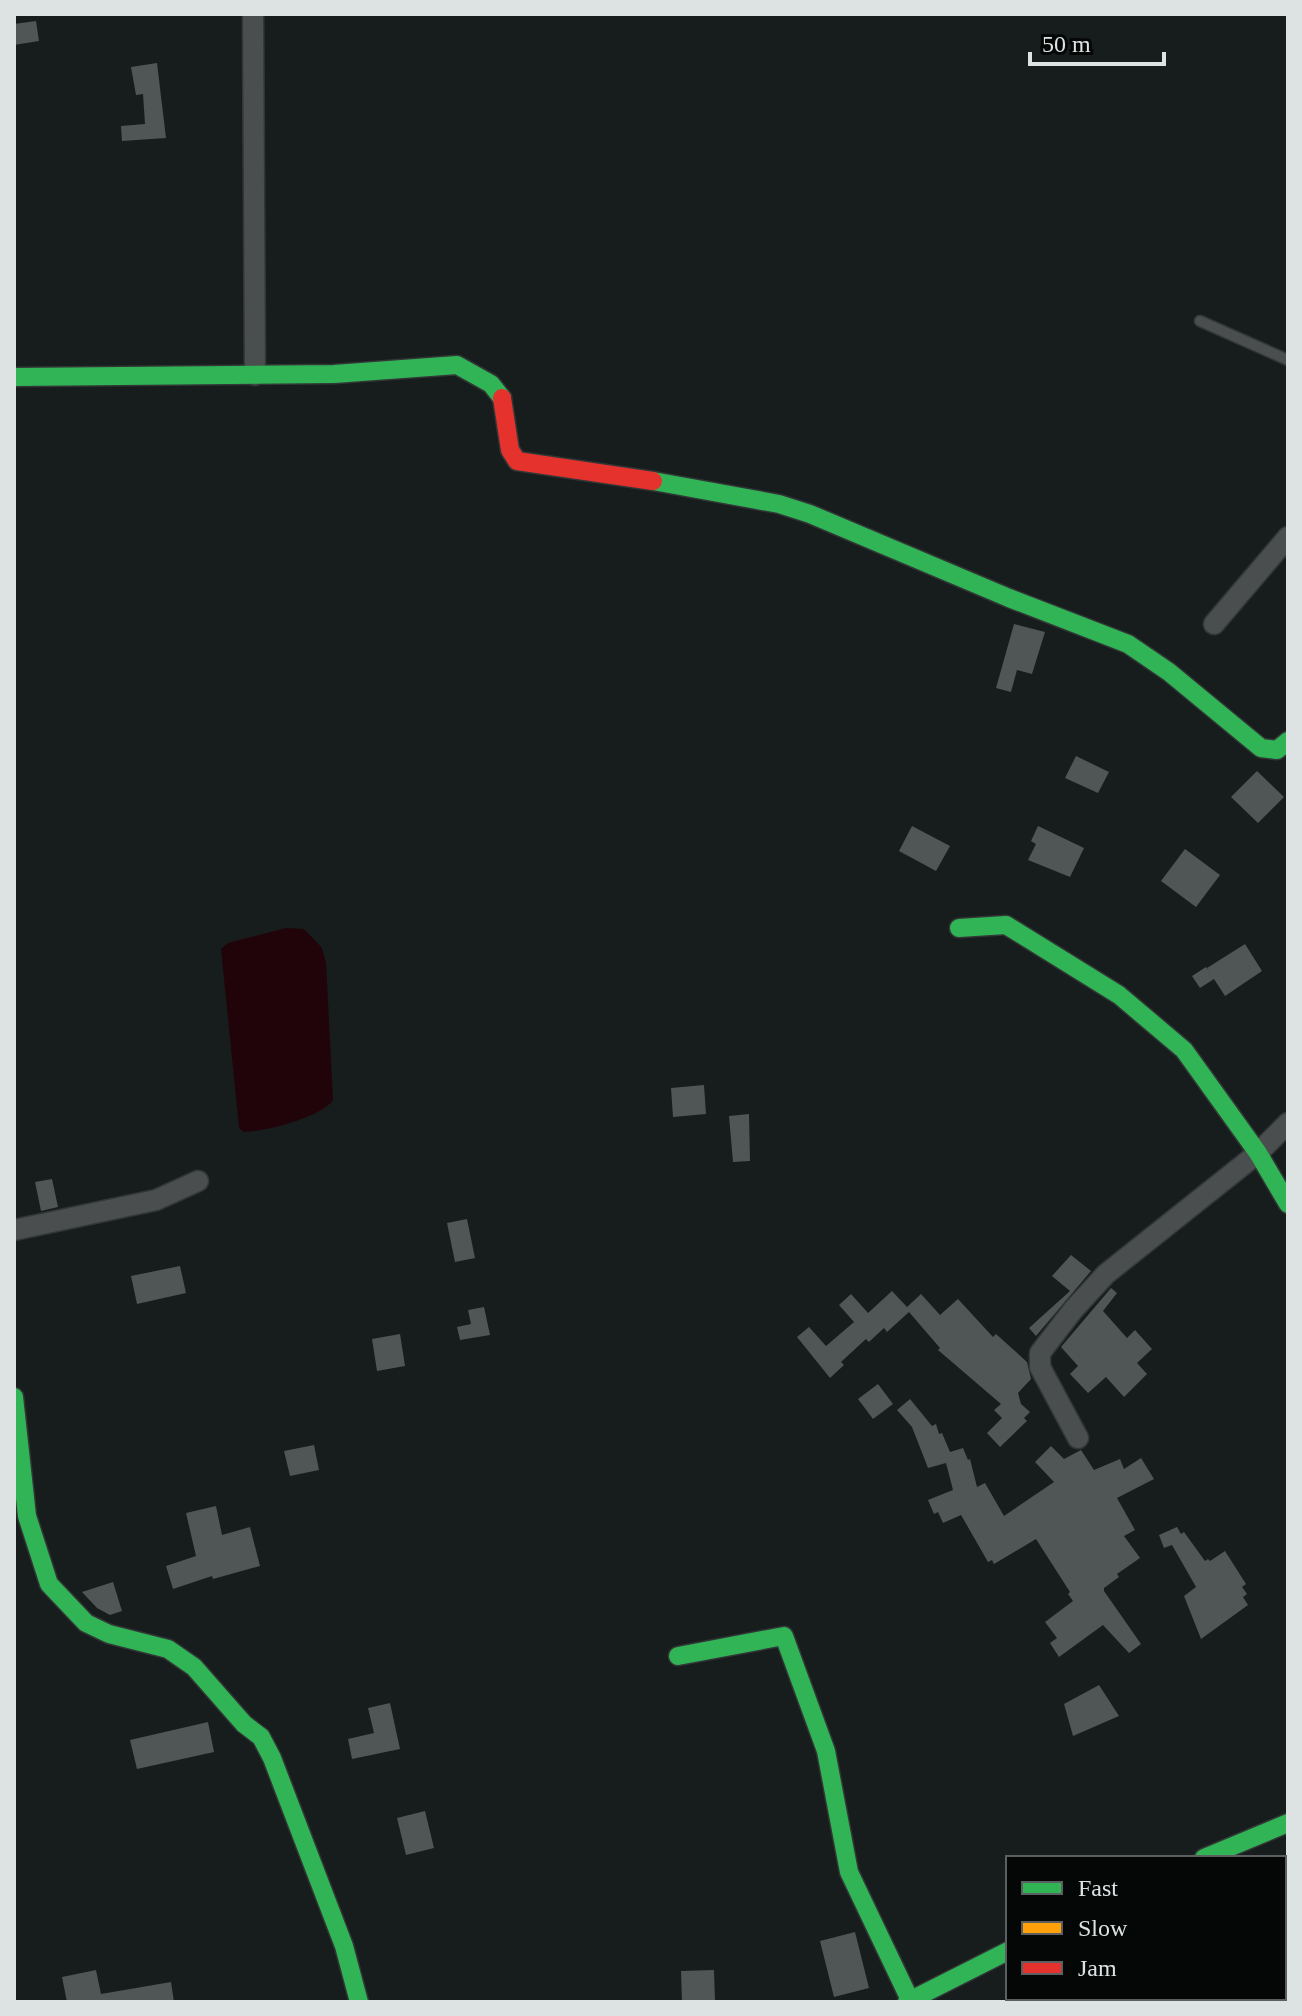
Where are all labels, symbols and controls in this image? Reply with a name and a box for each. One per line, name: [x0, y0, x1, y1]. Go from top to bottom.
scale bar: [1030, 16, 1164, 66]
text: 50 m: [1042, 31, 1091, 57]
legend: [1006, 1856, 1286, 2000]
text: Fast: [1078, 1875, 1118, 1901]
text: Slow: [1078, 1915, 1128, 1941]
text: Jam: [1078, 1955, 1117, 1981]

